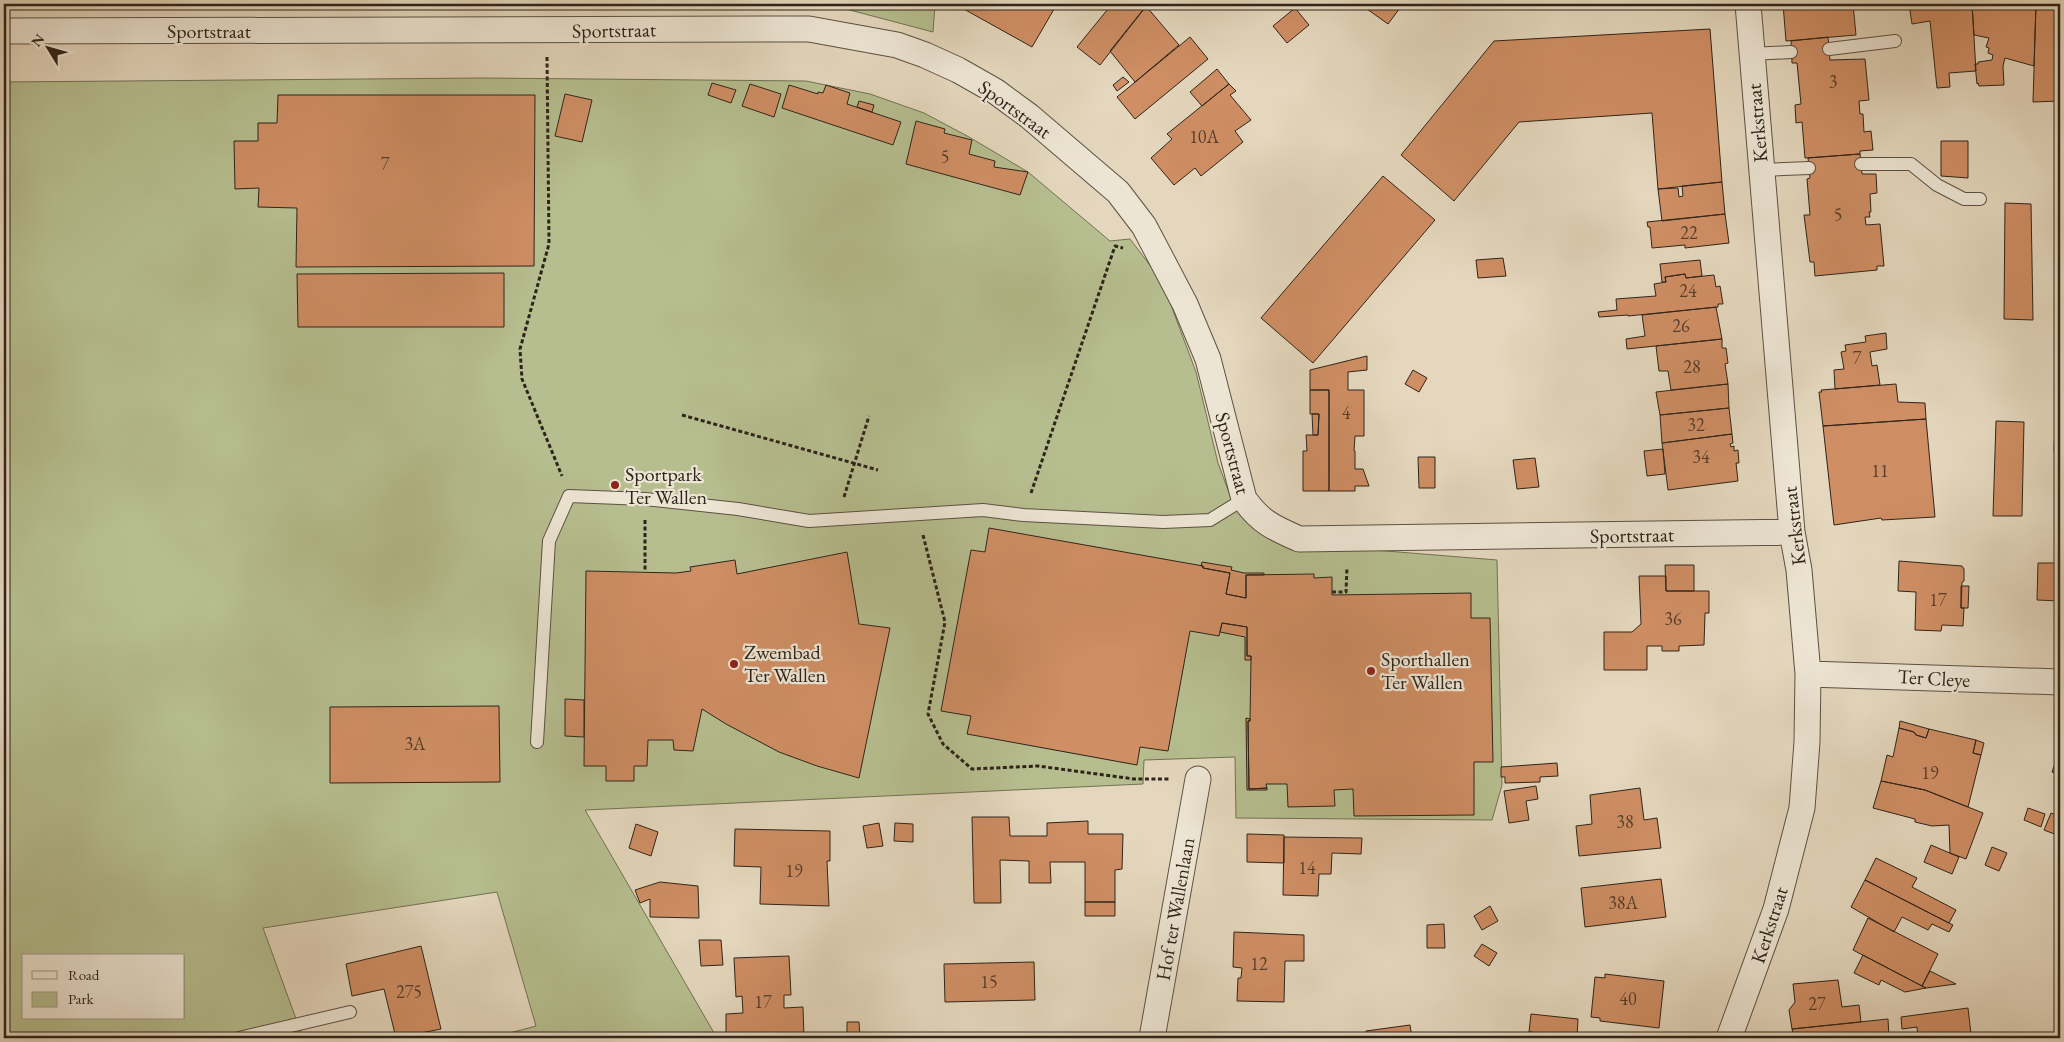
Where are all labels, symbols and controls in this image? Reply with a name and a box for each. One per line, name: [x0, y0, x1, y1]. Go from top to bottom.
street label: Sportstraat: [572, 16, 657, 44]
street label: Sportstraat: [167, 18, 252, 44]
north arrow: [22, 22, 72, 72]
text: N: [27, 30, 49, 50]
house number: 3: [1829, 70, 1837, 93]
street label: Sportstraat: [973, 74, 1057, 145]
street label: Kerkstraat: [1741, 82, 1773, 164]
house number: 10A: [1189, 125, 1219, 148]
house number: 5: [941, 145, 949, 168]
house number: 7: [381, 152, 390, 175]
house number: 5: [1834, 203, 1842, 226]
house number: 22: [1680, 221, 1698, 244]
house number: 24: [1679, 279, 1697, 302]
house number: 26: [1672, 314, 1690, 337]
house number: 7: [1853, 346, 1862, 369]
house number: 28: [1683, 355, 1701, 378]
house number: 4: [1342, 401, 1351, 424]
street label: Sportstraat: [1210, 409, 1257, 498]
house number: 32: [1687, 413, 1705, 436]
house number: 34: [1692, 445, 1710, 468]
house number: 11: [1871, 459, 1889, 482]
place label: Sportpark Ter Wallen: [625, 461, 707, 510]
marker: Sportpark Ter Wallen: [609, 479, 621, 491]
street label: Kerkstraat: [1776, 484, 1812, 567]
street label: Sportstraat: [1590, 521, 1675, 549]
house number: 17: [1929, 588, 1947, 611]
house number: 36: [1664, 607, 1682, 630]
place label: Zwembad Ter Wallen: [744, 639, 826, 688]
place label: Sporthallen Ter Wallen: [1381, 646, 1470, 695]
marker: Zwembad Ter Wallen: [728, 658, 740, 670]
street label: Ter Cleye: [1897, 663, 1971, 693]
marker: Sporthallen Ter Wallen: [1365, 665, 1377, 677]
house number: 3A: [404, 732, 426, 755]
house number: 19: [1921, 761, 1939, 784]
house number: 38: [1616, 810, 1634, 833]
street label: Hof ter Wallenlaan: [1150, 835, 1200, 983]
house number: 14: [1298, 856, 1316, 879]
house number: 19: [785, 859, 803, 882]
street label: Kerkstraat: [1744, 883, 1794, 967]
house number: 38A: [1608, 891, 1638, 914]
house number: 12: [1250, 952, 1268, 975]
legend: [22, 954, 185, 1020]
text: Road: [68, 965, 100, 984]
house number: 15: [980, 970, 998, 993]
house number: 275: [396, 980, 422, 1003]
house number: 40: [1619, 987, 1637, 1010]
text: Park: [68, 989, 95, 1008]
house number: 17: [754, 990, 772, 1013]
house number: 27: [1808, 992, 1826, 1015]

